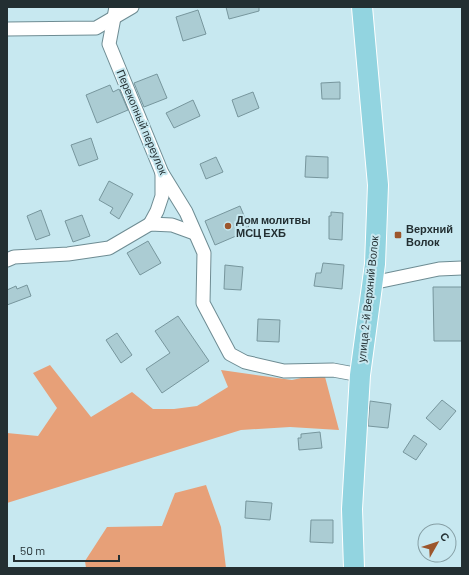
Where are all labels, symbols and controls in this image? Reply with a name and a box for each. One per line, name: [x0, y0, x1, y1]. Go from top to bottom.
street label: Перекопный переулок: [114, 67, 170, 176]
place label: Дом молитвы МСЦ ЕХБ: [236, 213, 311, 239]
marker: Дом молитвы МСЦ ЕХБ: [223, 221, 233, 231]
place label: Верхний Волок: [406, 222, 453, 248]
marker: Верхний Волок: [393, 230, 403, 240]
street label: улица 2-й Верхний Волок: [354, 235, 381, 363]
north arrow: [417, 523, 457, 563]
text: С: [438, 529, 453, 544]
scale bar: [14, 537, 119, 563]
text: 50 m: [20, 543, 45, 557]

